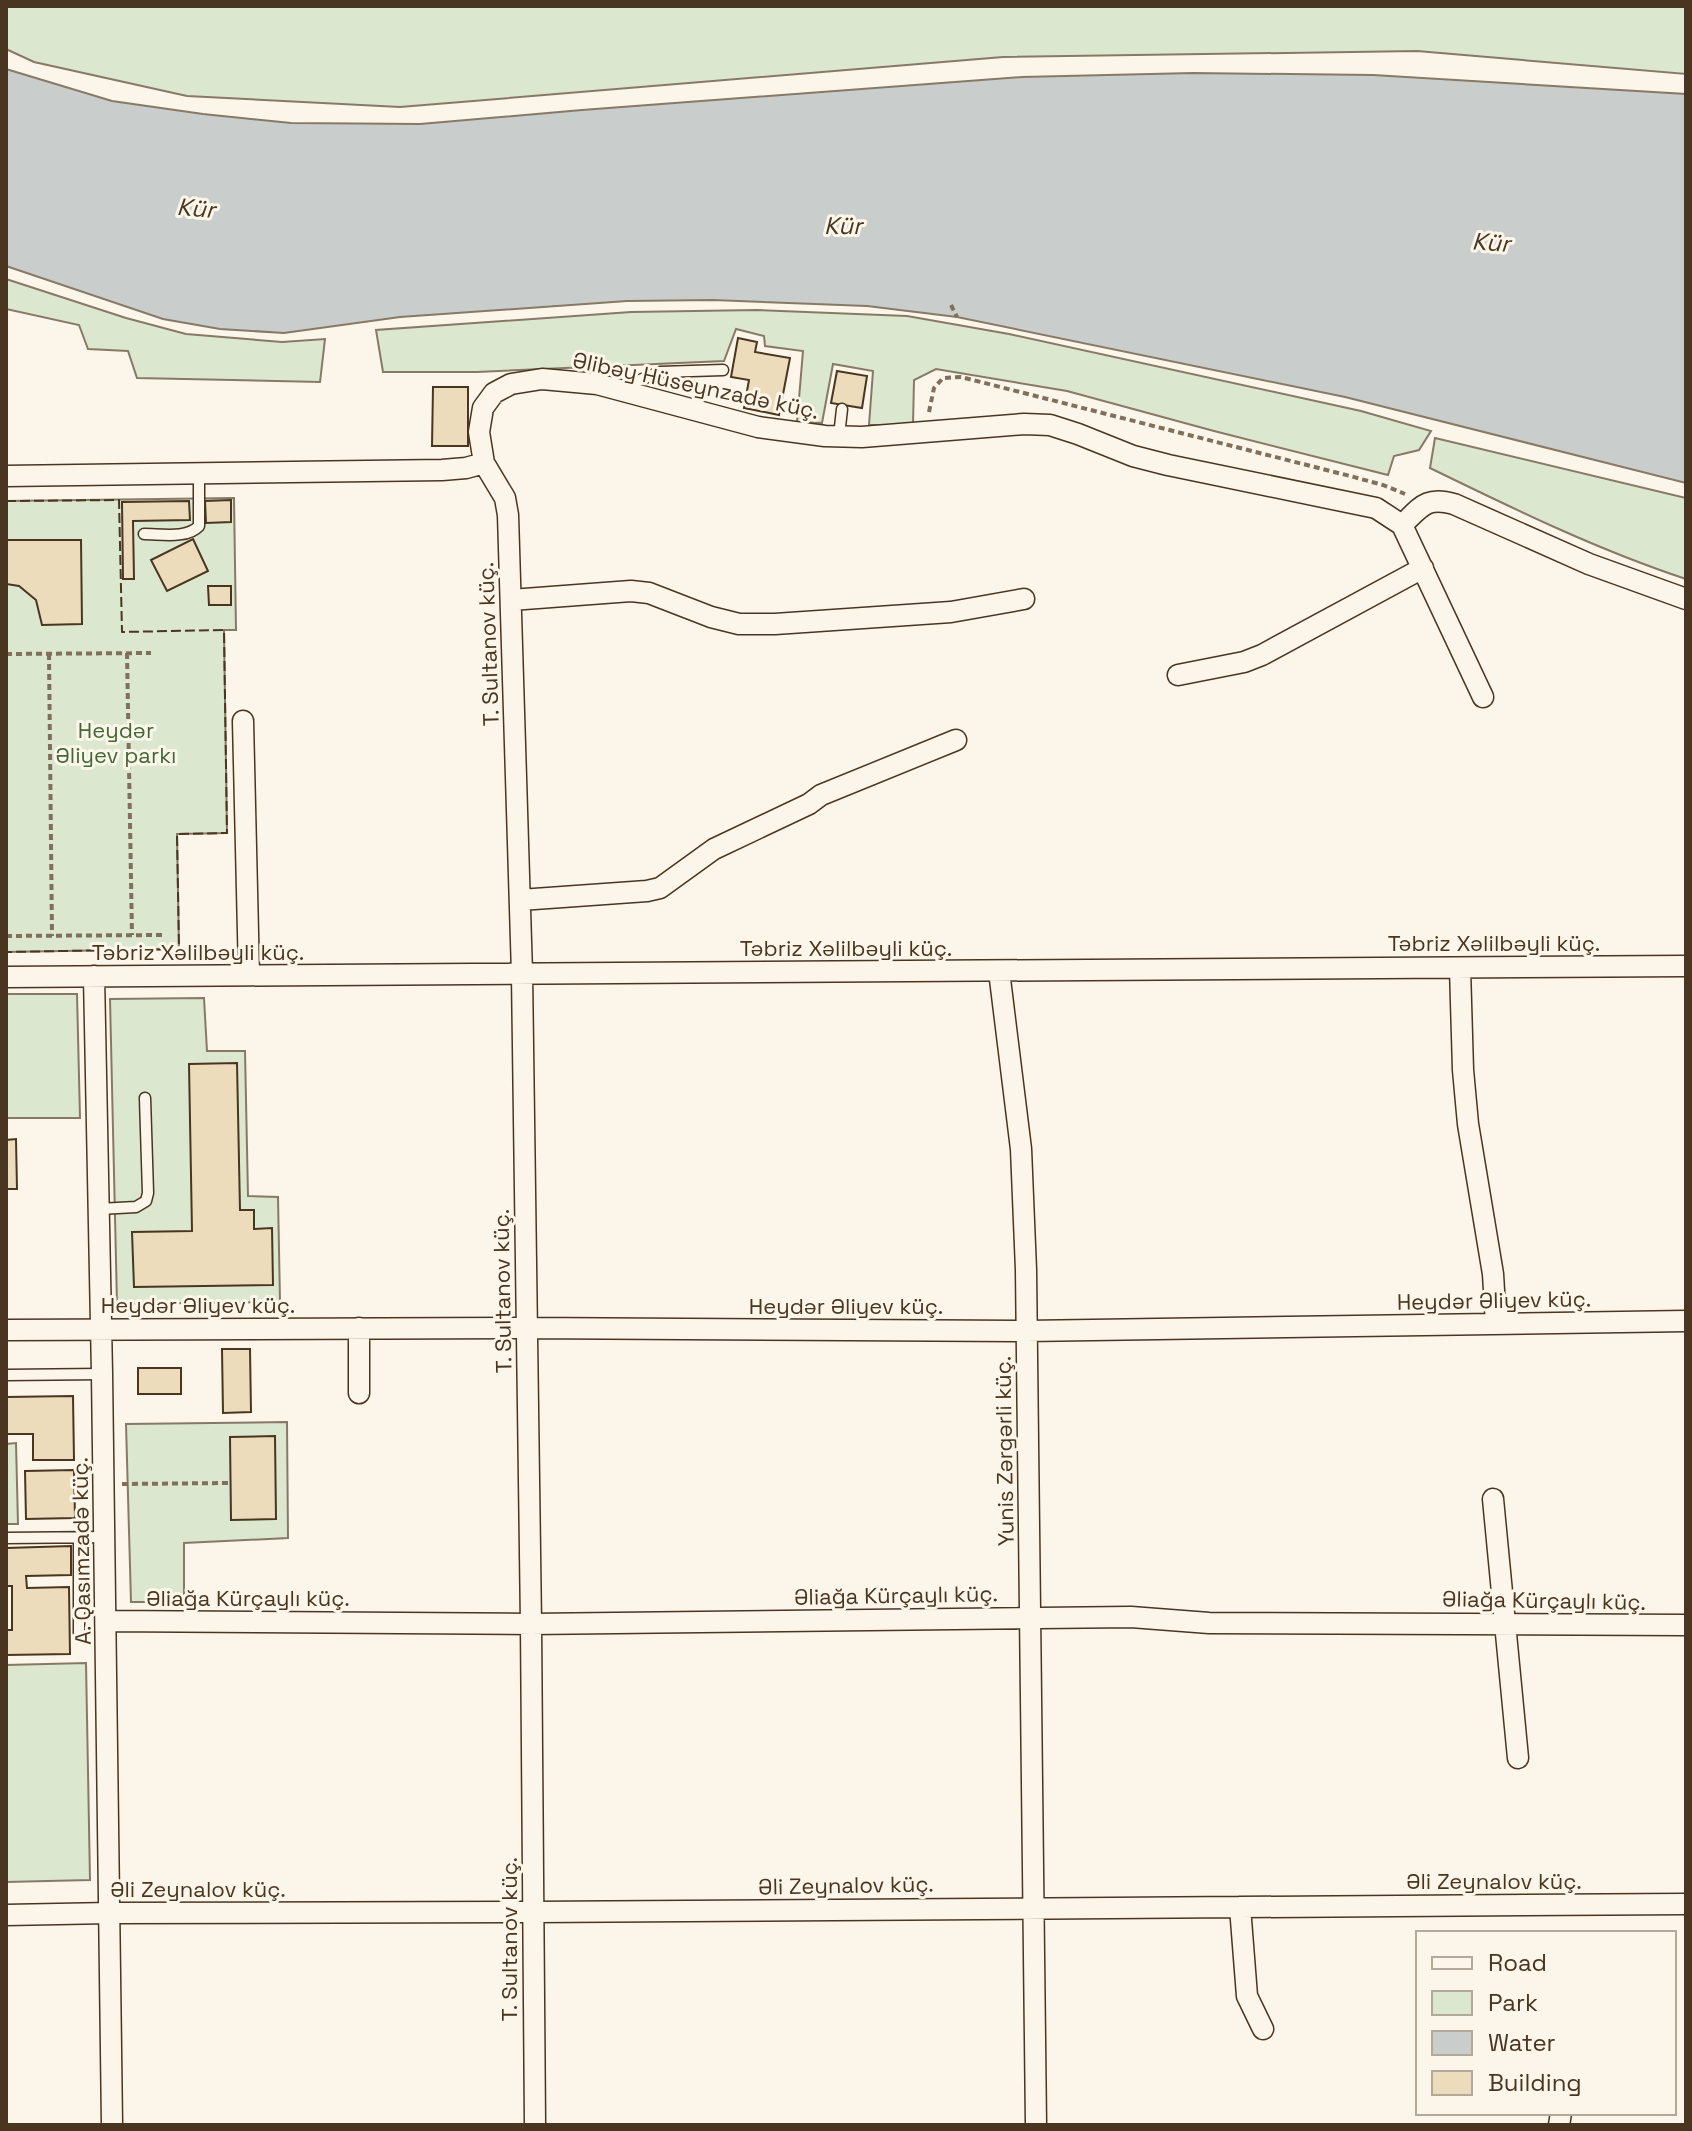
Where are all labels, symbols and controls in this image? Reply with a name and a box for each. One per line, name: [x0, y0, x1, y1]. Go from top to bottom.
water label: Kür: [176, 191, 219, 225]
water label: Kür: [824, 210, 865, 241]
water label: Kür: [1471, 225, 1514, 259]
street label: Əlibəy Hüseynzadə küç.: [570, 345, 822, 425]
street label: T. Sultanov küç.: [471, 561, 505, 727]
park label: Heydər Əliyev parkı: [56, 716, 176, 769]
street label: Təbriz Xəlilbəyli küç.: [1388, 929, 1600, 957]
street label: Təbriz Xəlilbəyli küç.: [740, 934, 952, 962]
street label: Təbriz Xəlilbəyli küç.: [92, 938, 304, 966]
street label: T. Sultanov küç.: [487, 1209, 517, 1373]
street label: Heydər Əliyev küç.: [1397, 1284, 1591, 1316]
street label: Heydər Əliyev küç.: [101, 1291, 295, 1319]
street label: Heydər Əliyev küç.: [749, 1292, 943, 1320]
street label: Yunis Zərgərli küç.: [988, 1356, 1020, 1546]
street label: A. Qasımzadə küç.: [65, 1457, 97, 1645]
street label: Əliağa Kürçaylı küç.: [794, 1579, 998, 1611]
street label: Əliağa Kürçaylı küç.: [146, 1584, 350, 1612]
street label: Əliağa Kürçaylı küç.: [1442, 1584, 1646, 1616]
street label: T. Sultanov küç.: [495, 1857, 523, 2021]
street label: Əli Zeynalov küç.: [1406, 1867, 1582, 1895]
street label: Əli Zeynalov küç.: [758, 1869, 934, 1901]
street label: Əli Zeynalov küç.: [110, 1875, 286, 1903]
legend: [1416, 1931, 1676, 2115]
text: Road: [1488, 1947, 1547, 1978]
text: Park: [1488, 1987, 1538, 2018]
text: Water: [1488, 2027, 1556, 2058]
text: Building: [1488, 2067, 1582, 2098]

